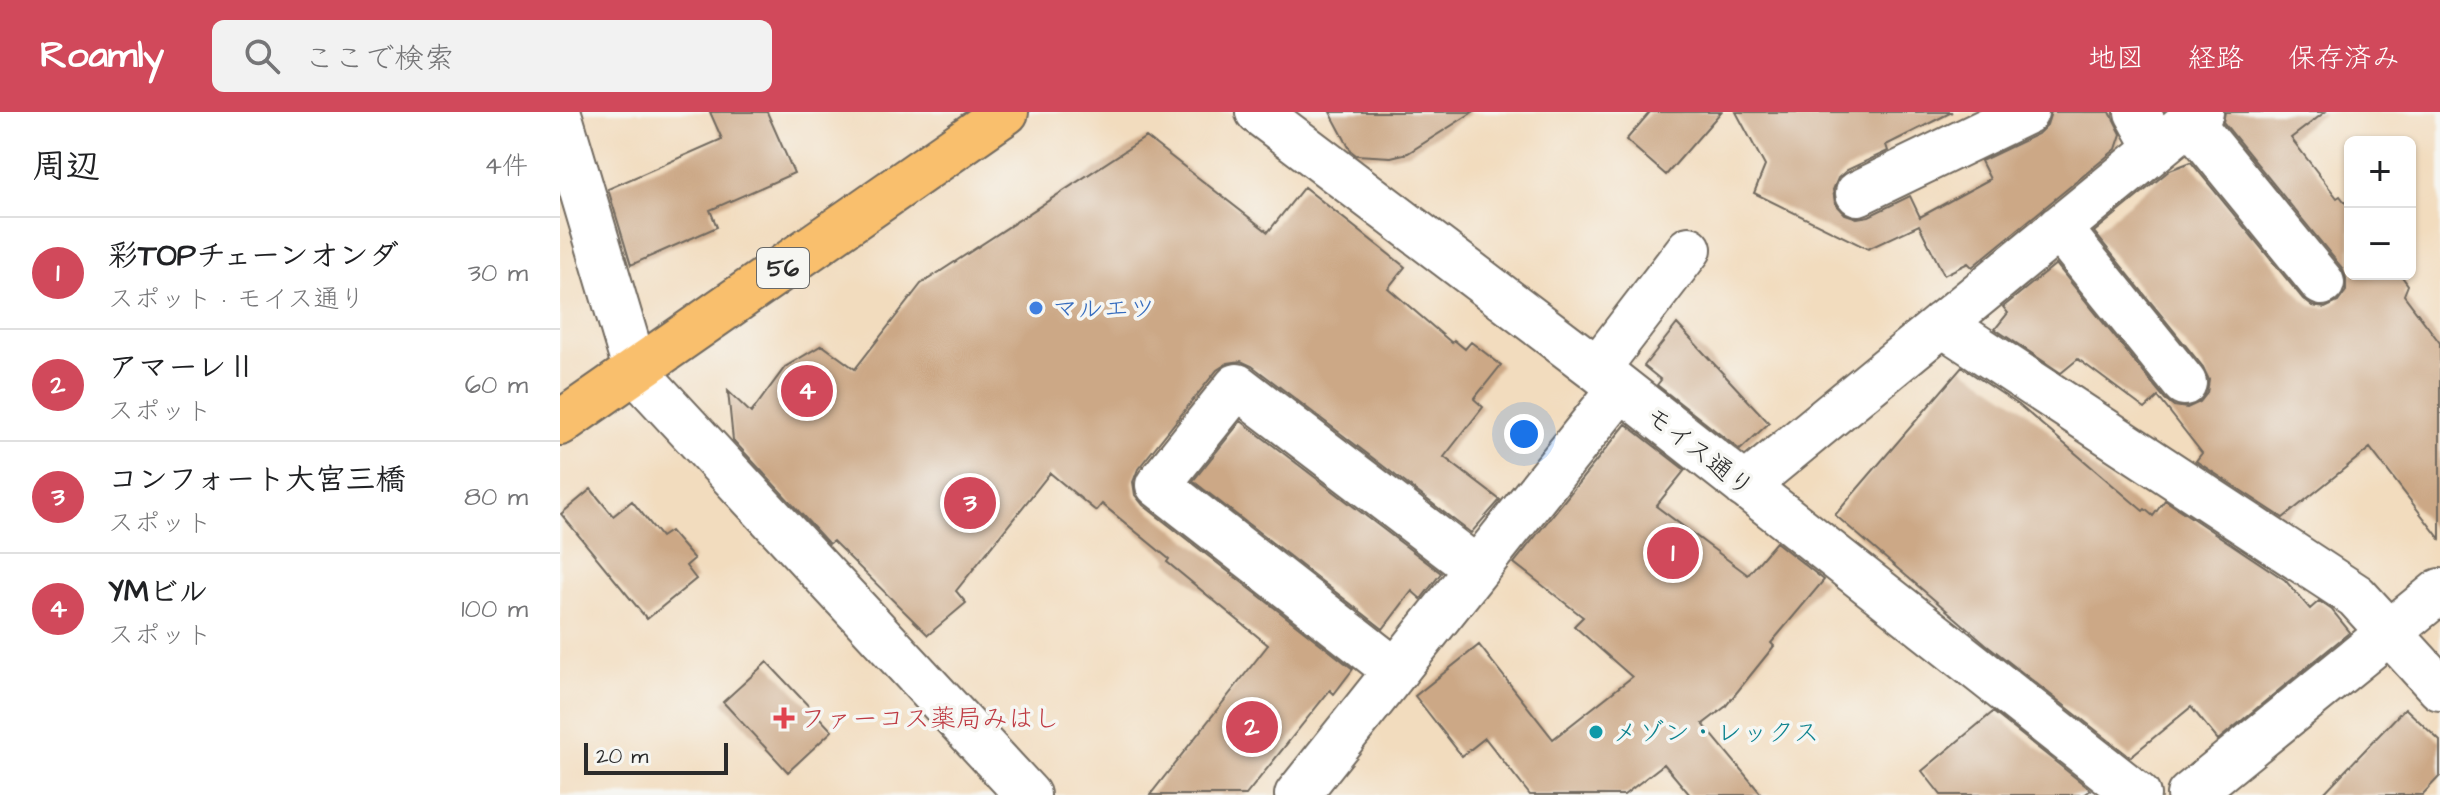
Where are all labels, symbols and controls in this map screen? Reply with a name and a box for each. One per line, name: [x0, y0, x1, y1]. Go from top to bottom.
search box: [212, 20, 772, 92]
text: Roamly: [40, 30, 164, 82]
icon: search: [240, 34, 284, 78]
text: ここで検索: [304, 38, 454, 80]
text: 地図: [2088, 39, 2144, 78]
text: 経路: [2188, 39, 2244, 78]
text: 保存済み: [2288, 39, 2400, 78]
map controls: [2344, 136, 2416, 280]
button: +: [2344, 136, 2416, 208]
text: 周辺: [32, 143, 100, 191]
text: 4件: [484, 148, 528, 184]
button: −: [2344, 208, 2416, 280]
text: 彩TOPチェーンオンダ: [108, 235, 399, 277]
road number: 56: [757, 248, 809, 288]
text: 1: [56, 255, 60, 291]
text: 30 m: [468, 255, 528, 291]
text: スポット · モイス通り: [108, 281, 365, 317]
place label: マルエツ: [1052, 291, 1155, 327]
marker: マルエツ: [1027, 299, 1045, 317]
text: アマーレⅡ: [108, 347, 257, 389]
pin: 4: [781, 361, 833, 421]
text: 2: [51, 367, 65, 403]
text: 60 m: [465, 367, 528, 403]
text: スポット: [108, 393, 212, 429]
street label: モイス通り: [1637, 398, 1761, 506]
your location: [1504, 414, 1544, 454]
text: コンフォート大宮三橋: [108, 459, 406, 501]
pin: 3: [944, 473, 996, 533]
text: 3: [51, 479, 65, 515]
text: 80 m: [464, 479, 528, 515]
text: スポット: [108, 505, 212, 541]
pin: 1: [1647, 523, 1699, 583]
text: YMビル: [108, 571, 208, 613]
text: 4: [49, 591, 67, 627]
text: 100 m: [461, 591, 528, 627]
text: スポット: [108, 617, 212, 653]
pin: 2: [1226, 697, 1278, 757]
place label: ファーコス薬局みはし: [800, 701, 1060, 737]
marker: ファーコス薬局みはし: [775, 709, 793, 727]
place label: メゾン・レックス: [1612, 715, 1819, 751]
marker: メゾン・レックス: [1587, 723, 1605, 741]
scale bar: [584, 739, 728, 775]
text: 20 m: [596, 741, 648, 772]

